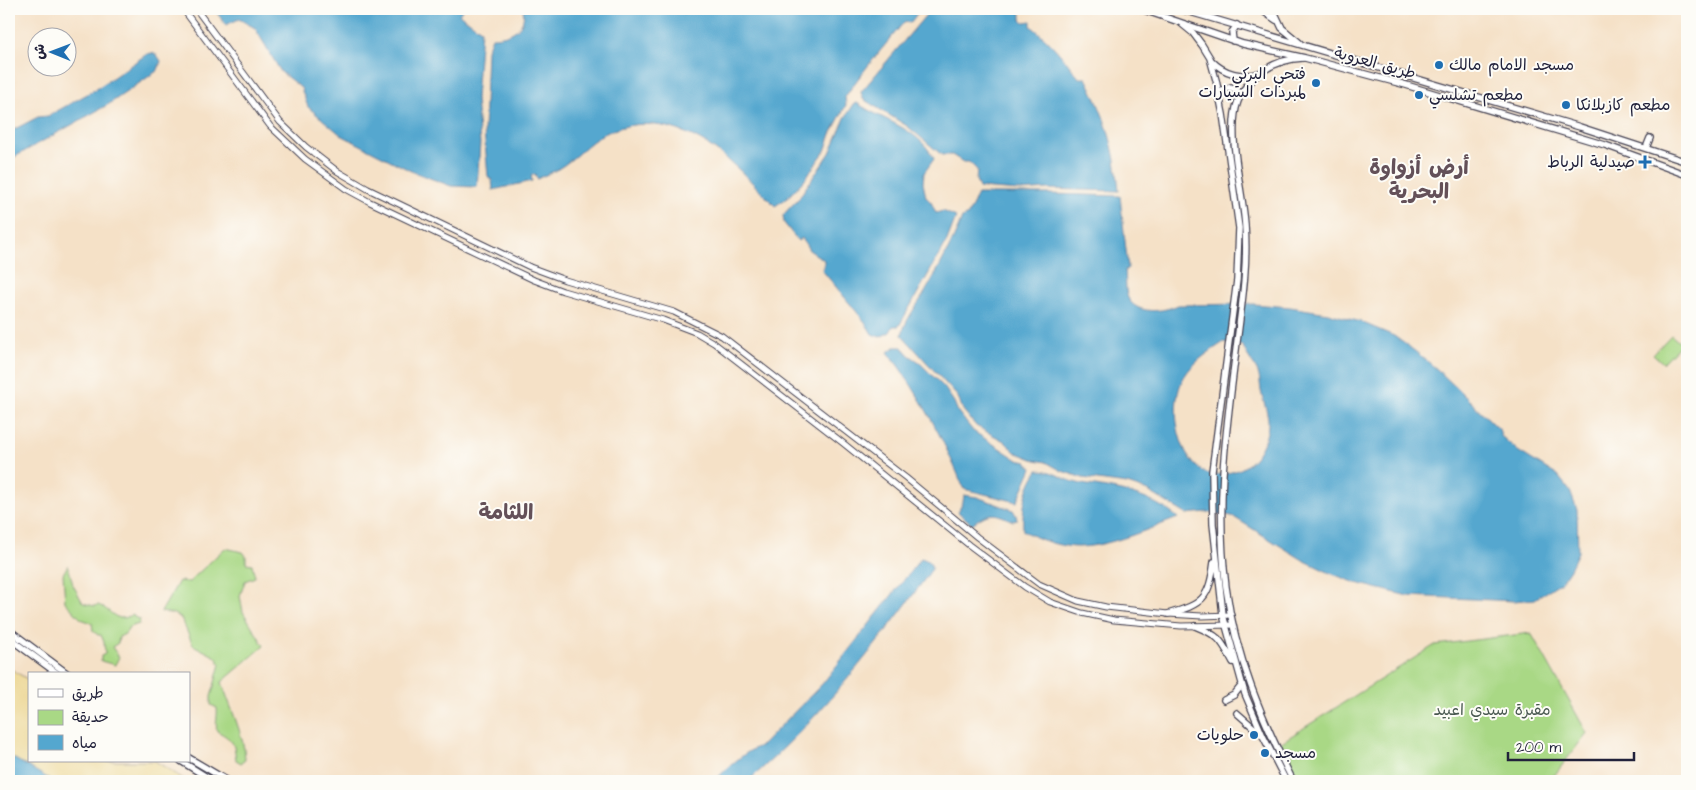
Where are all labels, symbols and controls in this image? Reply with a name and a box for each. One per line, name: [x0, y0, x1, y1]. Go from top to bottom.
north arrow: [28, 28, 78, 78]
street label: طريق العروبة: [1332, 42, 1418, 84]
text: ش: [30, 44, 50, 60]
place label: مسجد الامام مالك: [1449, 54, 1574, 77]
marker: مسجد الامام مالك: [1433, 59, 1445, 71]
place label: فتحي البركي لمبردات السيارات: [1199, 63, 1306, 103]
marker: فتحي البركي لمبردات السيارات: [1310, 77, 1322, 89]
place label: مطعم تشلسي: [1429, 84, 1523, 109]
marker: مطعم تشلسي: [1413, 89, 1425, 101]
place label: مطعم كازبلانكا: [1576, 94, 1670, 117]
marker: مطعم كازبلانكا: [1560, 99, 1572, 111]
place label: صيدلية الرباط: [1547, 151, 1635, 173]
district label: أرض أزواوة البحرية: [1369, 153, 1469, 206]
marker: صيدلية الرباط: [1639, 156, 1651, 168]
district label: اللثامة: [479, 498, 533, 527]
legend: [28, 672, 190, 762]
text: طريق: [72, 683, 104, 704]
park label: مقبرة سيدي اعبيد: [1434, 699, 1551, 721]
text: حديقة: [72, 707, 109, 728]
place label: حلويات: [1197, 724, 1244, 746]
marker: حلويات: [1248, 729, 1260, 741]
scale bar: [1508, 730, 1635, 762]
text: مياه: [72, 733, 97, 754]
text: 200 m: [1516, 737, 1562, 758]
place label: مسجد: [1275, 742, 1316, 764]
marker: مسجد: [1259, 747, 1271, 759]

